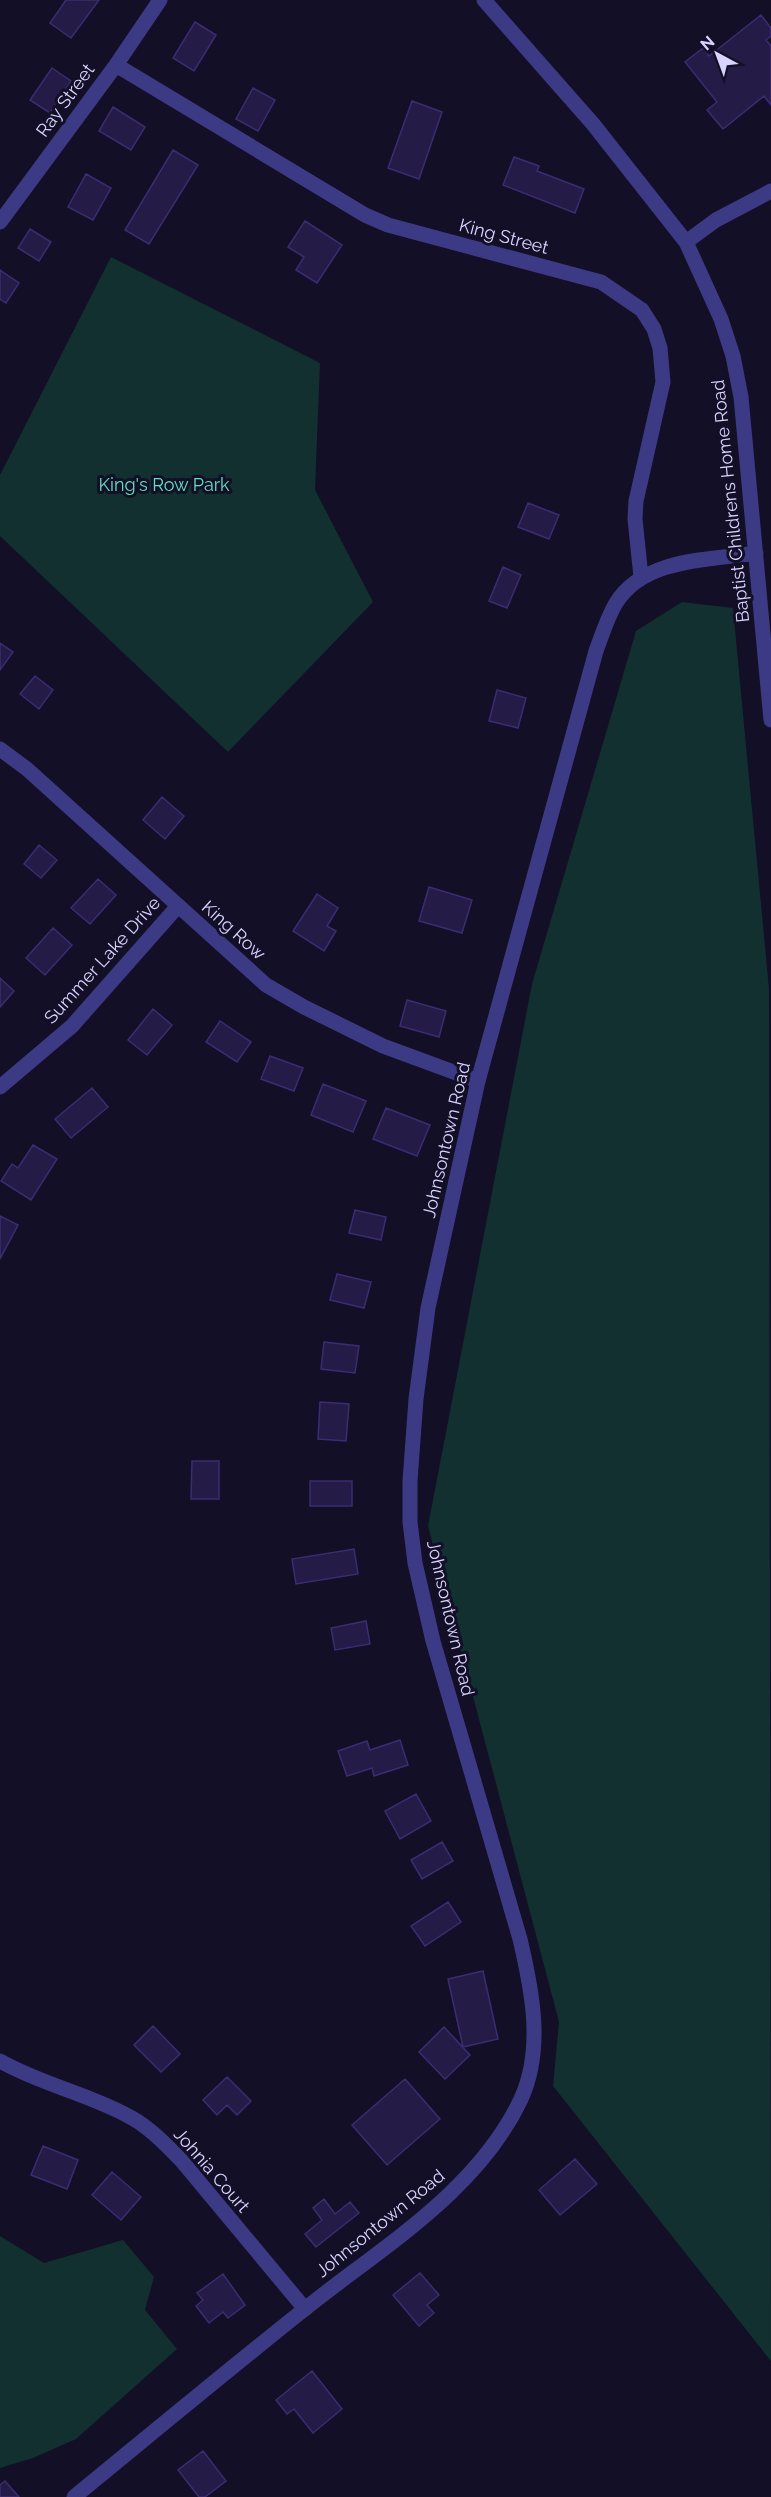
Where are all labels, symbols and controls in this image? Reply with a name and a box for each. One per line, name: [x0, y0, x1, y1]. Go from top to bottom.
north arrow: [687, 24, 747, 84]
text: N: [697, 32, 718, 54]
street label: Ray Street: [32, 59, 98, 141]
street label: King Street: [457, 214, 551, 258]
street label: Baptist Childrens Home Road: [707, 379, 753, 623]
park label: King's Row Park: [98, 474, 230, 495]
street label: Summer Lake Drive: [40, 892, 165, 1028]
street label: King Row: [198, 896, 270, 964]
street label: Johnsontown Road: [418, 1060, 474, 1220]
street label: Johnsontown Road: [423, 1538, 479, 1698]
street label: Johnia Court: [170, 2124, 254, 2216]
street label: Johnsontown Road: [312, 2165, 448, 2281]

